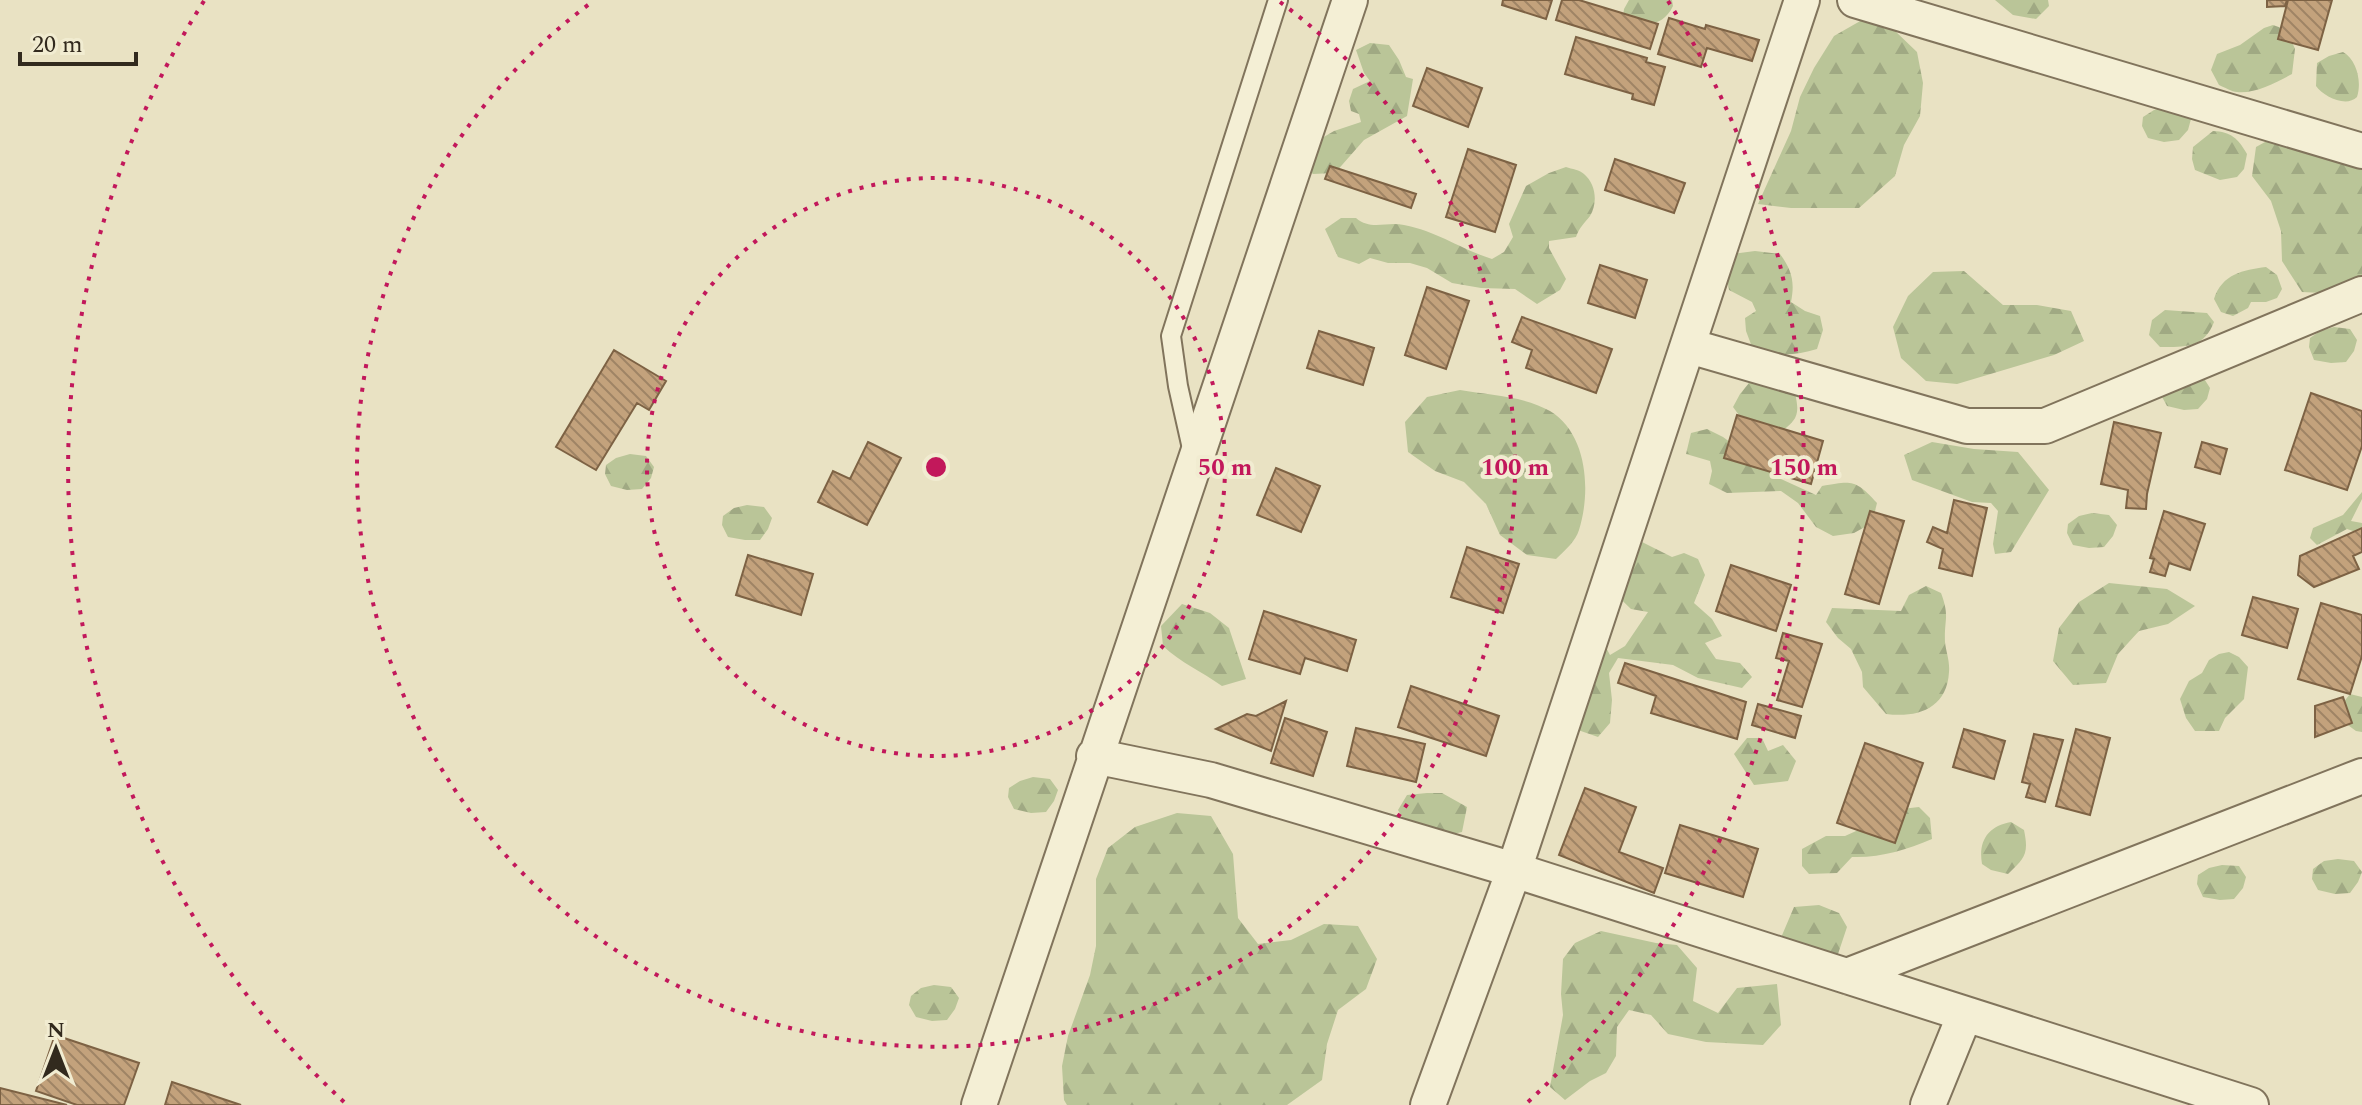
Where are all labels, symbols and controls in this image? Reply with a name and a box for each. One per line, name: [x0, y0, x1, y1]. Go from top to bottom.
scale bar: [20, 16, 136, 66]
text: 20 m: [32, 27, 83, 63]
text: 50 m: [1198, 450, 1253, 486]
text: 100 m: [1481, 450, 1549, 486]
text: 150 m: [1770, 450, 1838, 486]
centre of rings: [922, 453, 950, 481]
north arrow: [16, 1009, 96, 1089]
text: N: [47, 1014, 65, 1047]

